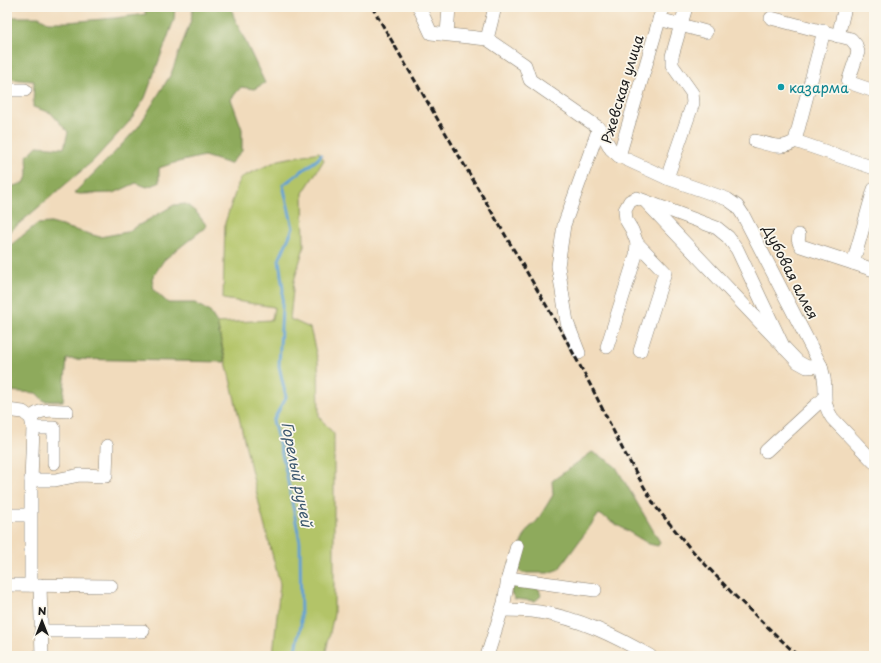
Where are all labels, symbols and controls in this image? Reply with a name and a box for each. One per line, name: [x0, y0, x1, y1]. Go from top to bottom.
street label: Ржевская улица: [595, 32, 649, 146]
place label: казарма: [789, 77, 849, 98]
marker: казарма: [776, 82, 786, 92]
street label: Дубовая аллея: [758, 220, 824, 323]
water label: Горелый ручей: [277, 419, 320, 531]
north arrow: [22, 601, 62, 641]
text: N: [38, 602, 47, 619]

